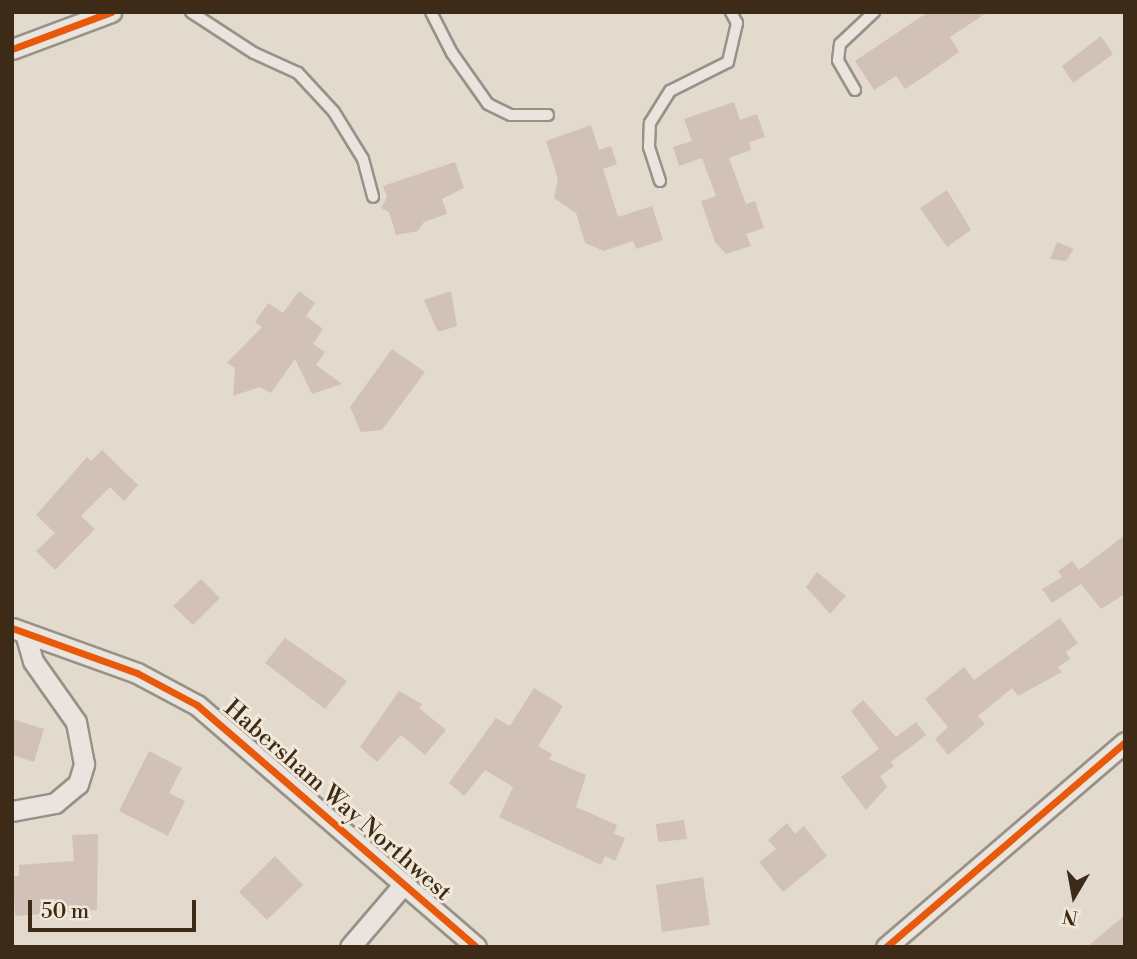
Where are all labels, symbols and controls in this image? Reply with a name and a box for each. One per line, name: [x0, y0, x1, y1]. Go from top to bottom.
street label: Habersham Way Northwest: [217, 694, 457, 908]
north arrow: [1039, 861, 1109, 931]
scale bar: [32, 886, 200, 930]
text: 50 m: [41, 899, 89, 925]
text: N: [1061, 904, 1080, 930]

